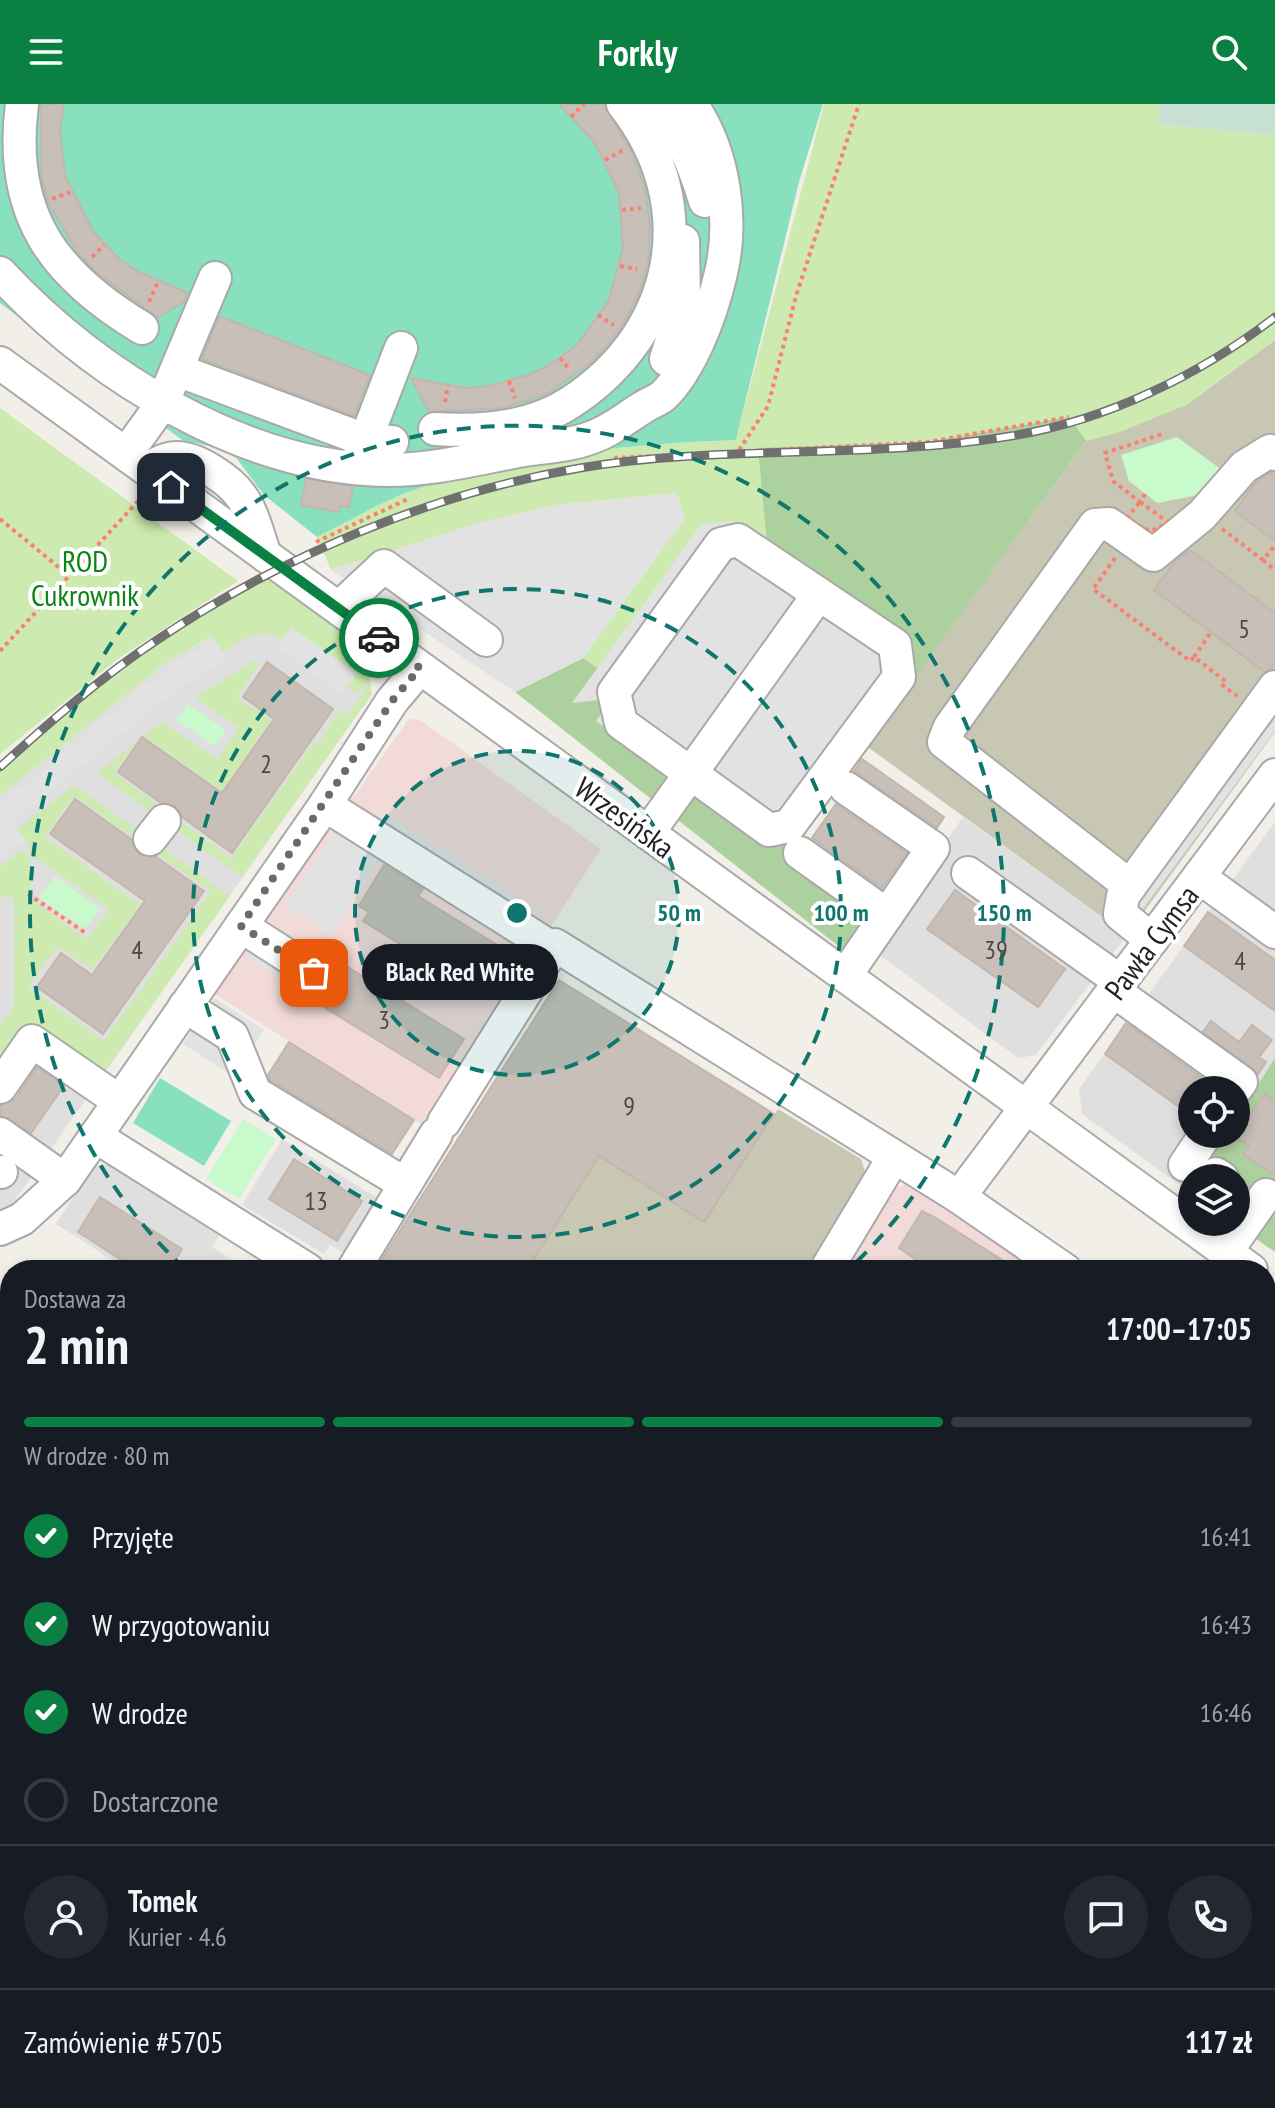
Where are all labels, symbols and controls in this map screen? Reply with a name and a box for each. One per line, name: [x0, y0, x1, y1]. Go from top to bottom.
text: Forkly: [598, 29, 677, 76]
icon: menu: [24, 30, 68, 74]
icon: search: [1207, 30, 1251, 74]
pin: [137, 453, 205, 521]
icon: home: [149, 465, 193, 509]
park label: ROD Cukrownik: [31, 541, 139, 614]
courier: [339, 598, 419, 678]
house number: 5: [1238, 612, 1250, 645]
icon: car: [357, 616, 401, 660]
house number: 2: [260, 747, 272, 780]
street label: Wrzesińska: [568, 768, 682, 866]
street label: Pawła Cymsa: [1095, 877, 1207, 1007]
text: 50 m: [657, 897, 701, 928]
text: 100 m: [813, 897, 869, 928]
text: 150 m: [976, 897, 1032, 928]
centre of rings: [503, 899, 531, 927]
house number: 4: [131, 933, 143, 966]
house number: 39: [984, 933, 1008, 966]
pin: [280, 939, 348, 1007]
house number: 4: [1234, 944, 1246, 977]
callout: Black Red White: [362, 945, 558, 1001]
icon: bag: [292, 951, 336, 995]
text: Black Red White: [386, 955, 534, 988]
house number: 3: [378, 1003, 390, 1036]
map controls: [1178, 1076, 1250, 1236]
button: locate: [1178, 1076, 1250, 1148]
house number: 9: [623, 1089, 635, 1122]
button: layers: [1178, 1164, 1250, 1236]
house number: 13: [304, 1184, 328, 1217]
text: Dostawa za: [24, 1282, 126, 1315]
text: 17:00–17:05: [1106, 1309, 1252, 1348]
text: 2 min: [24, 1311, 129, 1378]
text: W drodze · 80 m: [24, 1439, 170, 1472]
icon: check: [24, 1514, 68, 1558]
text: Przyjęte: [92, 1517, 174, 1556]
text: 16:41: [1200, 1520, 1252, 1553]
icon: check: [24, 1602, 68, 1646]
text: W przygotowaniu: [92, 1605, 270, 1644]
text: 16:43: [1200, 1608, 1252, 1641]
icon: check: [24, 1690, 68, 1734]
text: W drodze: [92, 1693, 188, 1732]
text: 16:46: [1200, 1696, 1252, 1729]
text: Dostarczone: [92, 1781, 219, 1820]
button: person: [24, 1875, 108, 1959]
button: chat: [1064, 1875, 1148, 1959]
button: phone: [1168, 1875, 1252, 1959]
text: Tomek: [128, 1881, 198, 1920]
text: Kurier · 4.6: [128, 1920, 227, 1953]
text: Zamówienie #5705: [24, 2022, 223, 2061]
text: 117 zł: [1185, 2022, 1252, 2061]

